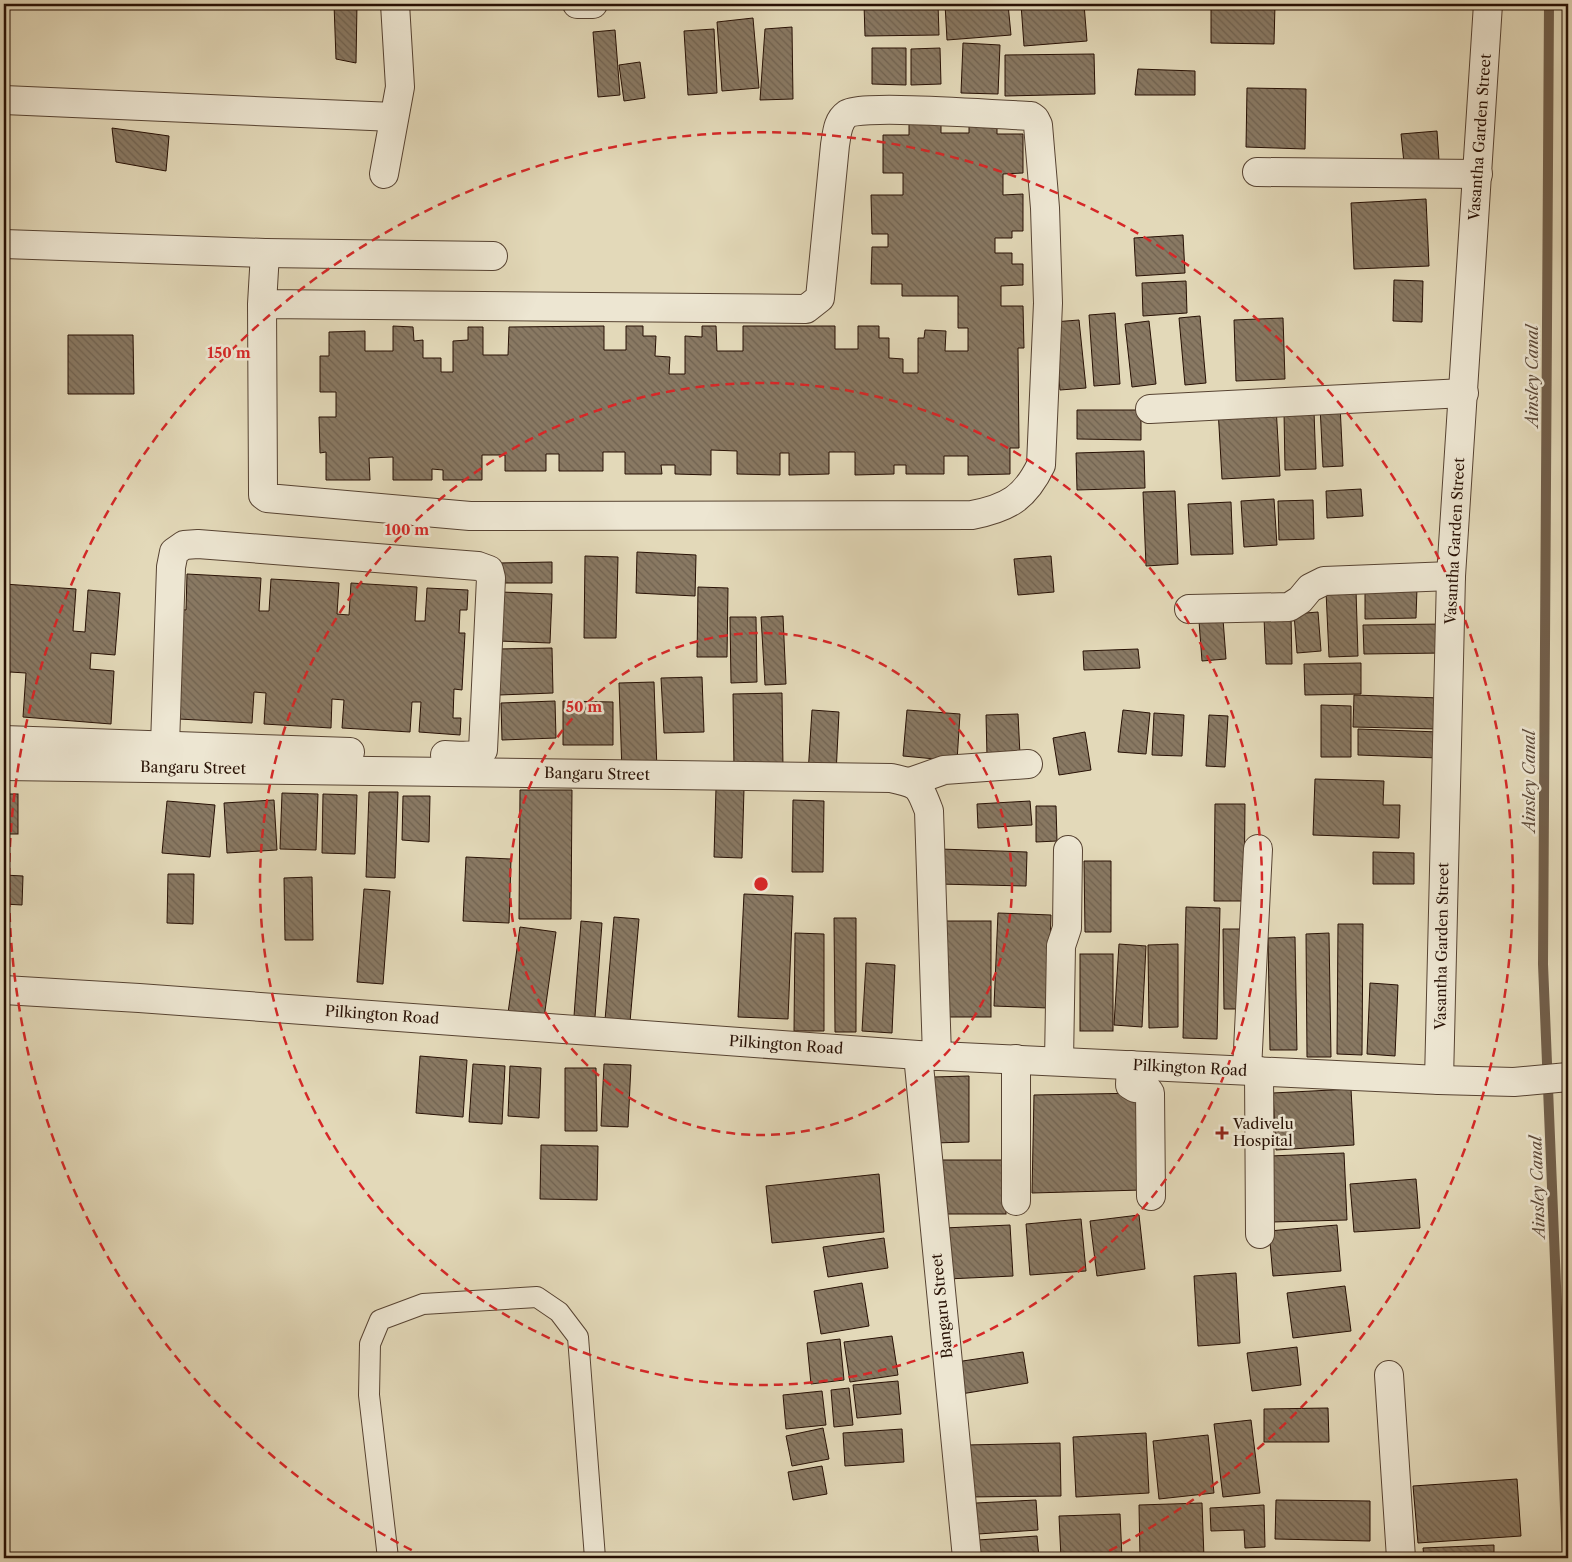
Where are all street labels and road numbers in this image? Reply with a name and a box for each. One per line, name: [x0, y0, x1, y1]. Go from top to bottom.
street label: Vasantha Garden Street: [1464, 52, 1495, 222]
street label: Vasantha Garden Street: [1441, 456, 1468, 626]
street label: Bangaru Street: [140, 757, 247, 778]
street label: Bangaru Street: [544, 763, 651, 784]
street label: Vasantha Garden Street: [1431, 862, 1452, 1031]
street label: Pilkington Road: [324, 1001, 440, 1028]
street label: Pilkington Road: [728, 1031, 844, 1058]
street label: Pilkington Road: [1132, 1055, 1248, 1080]
street label: Bangaru Street: [926, 1252, 956, 1360]

